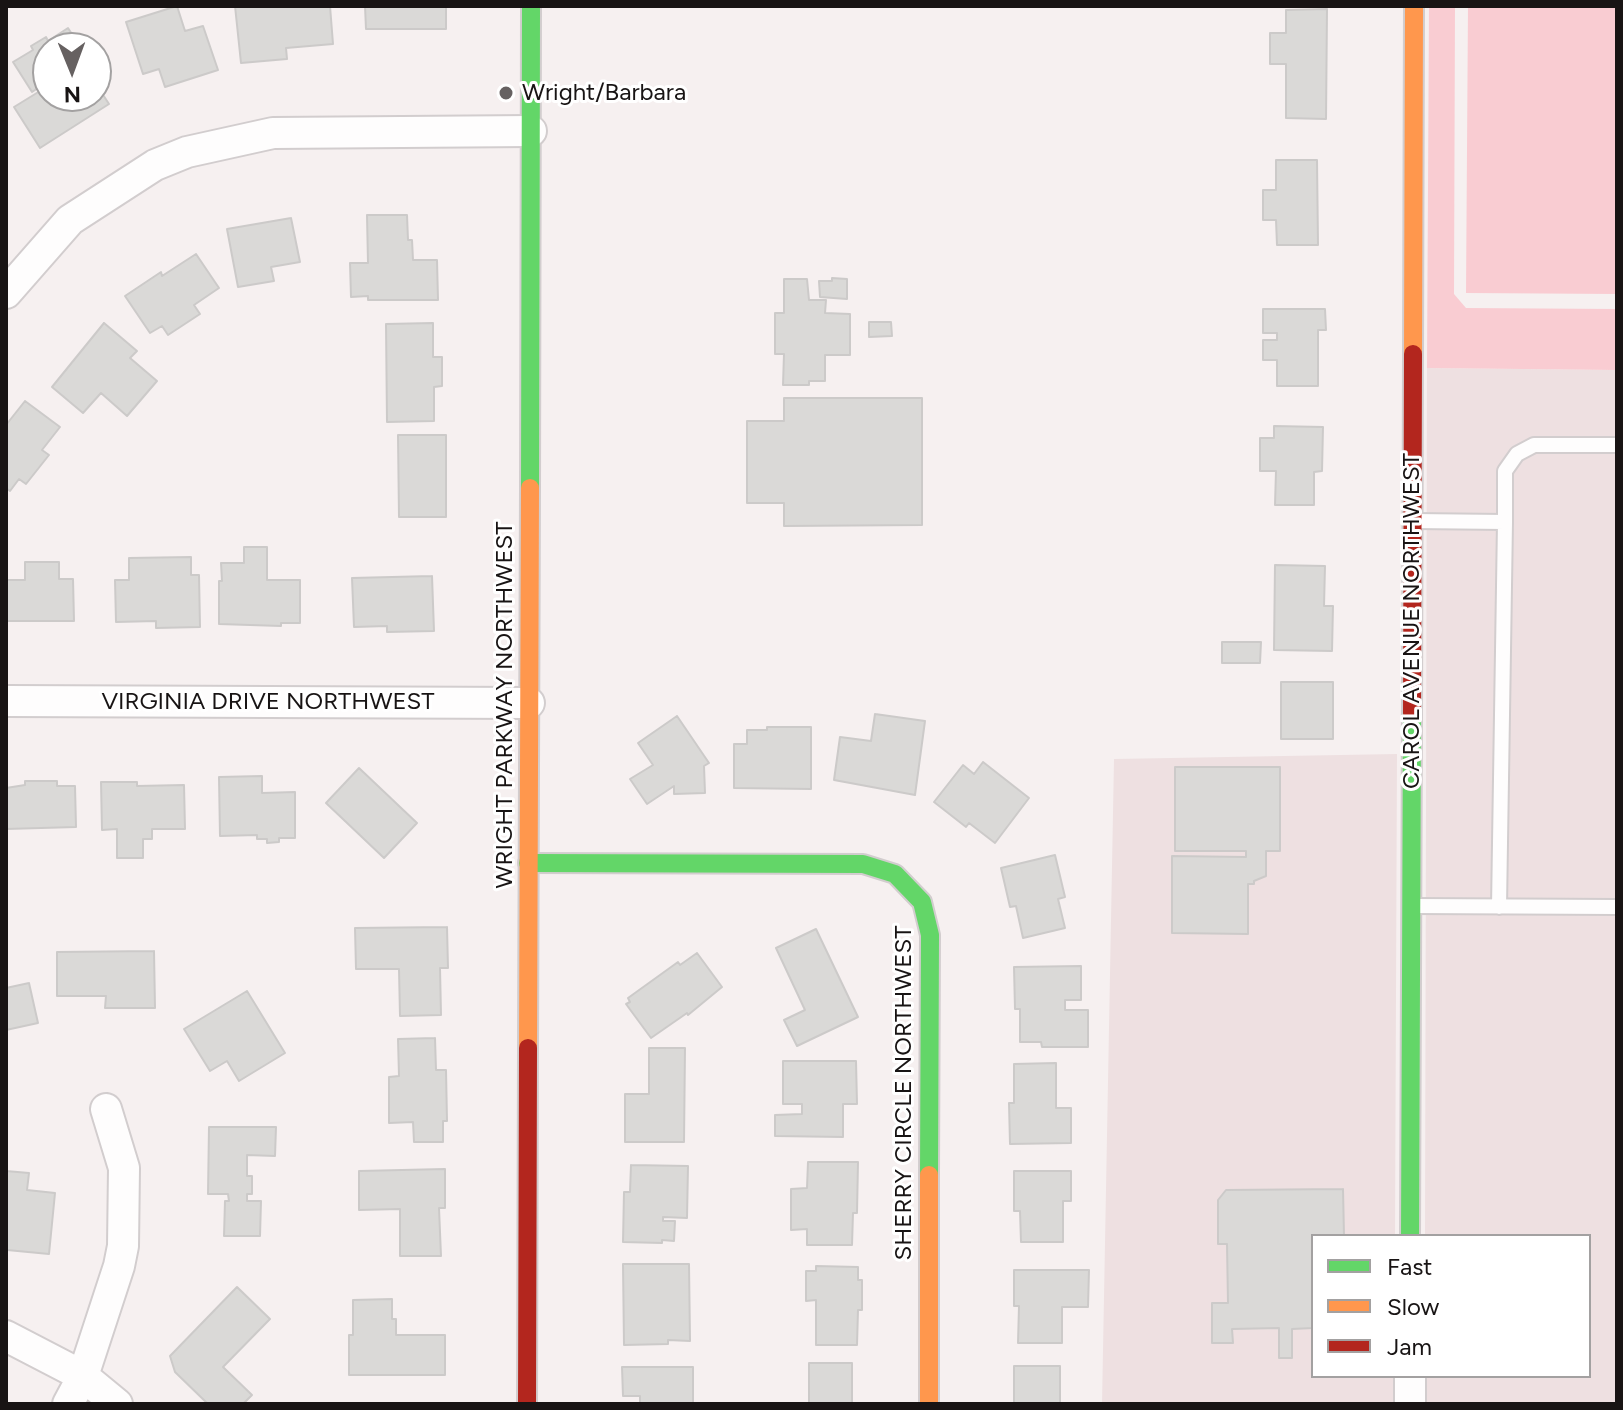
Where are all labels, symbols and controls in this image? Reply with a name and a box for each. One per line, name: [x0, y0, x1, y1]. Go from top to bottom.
north arrow: [32, 32, 112, 112]
place label: Wright/Barbara: [522, 79, 686, 107]
text: N: [64, 81, 81, 108]
marker: Wright/Barbara: [497, 84, 515, 102]
street label: CAROL AVENUE NORTHWEST: [1398, 453, 1426, 789]
street label: WRIGHT PARKWAY NORTHWEST: [491, 521, 519, 889]
street label: VIRGINIA DRIVE NORTHWEST: [101, 688, 435, 716]
street label: SHERRY CIRCLE NORTHWEST: [890, 926, 918, 1260]
legend: [1311, 1234, 1591, 1378]
text: Fast: [1387, 1252, 1432, 1281]
text: Slow: [1387, 1292, 1439, 1321]
text: Jam: [1387, 1332, 1432, 1361]

